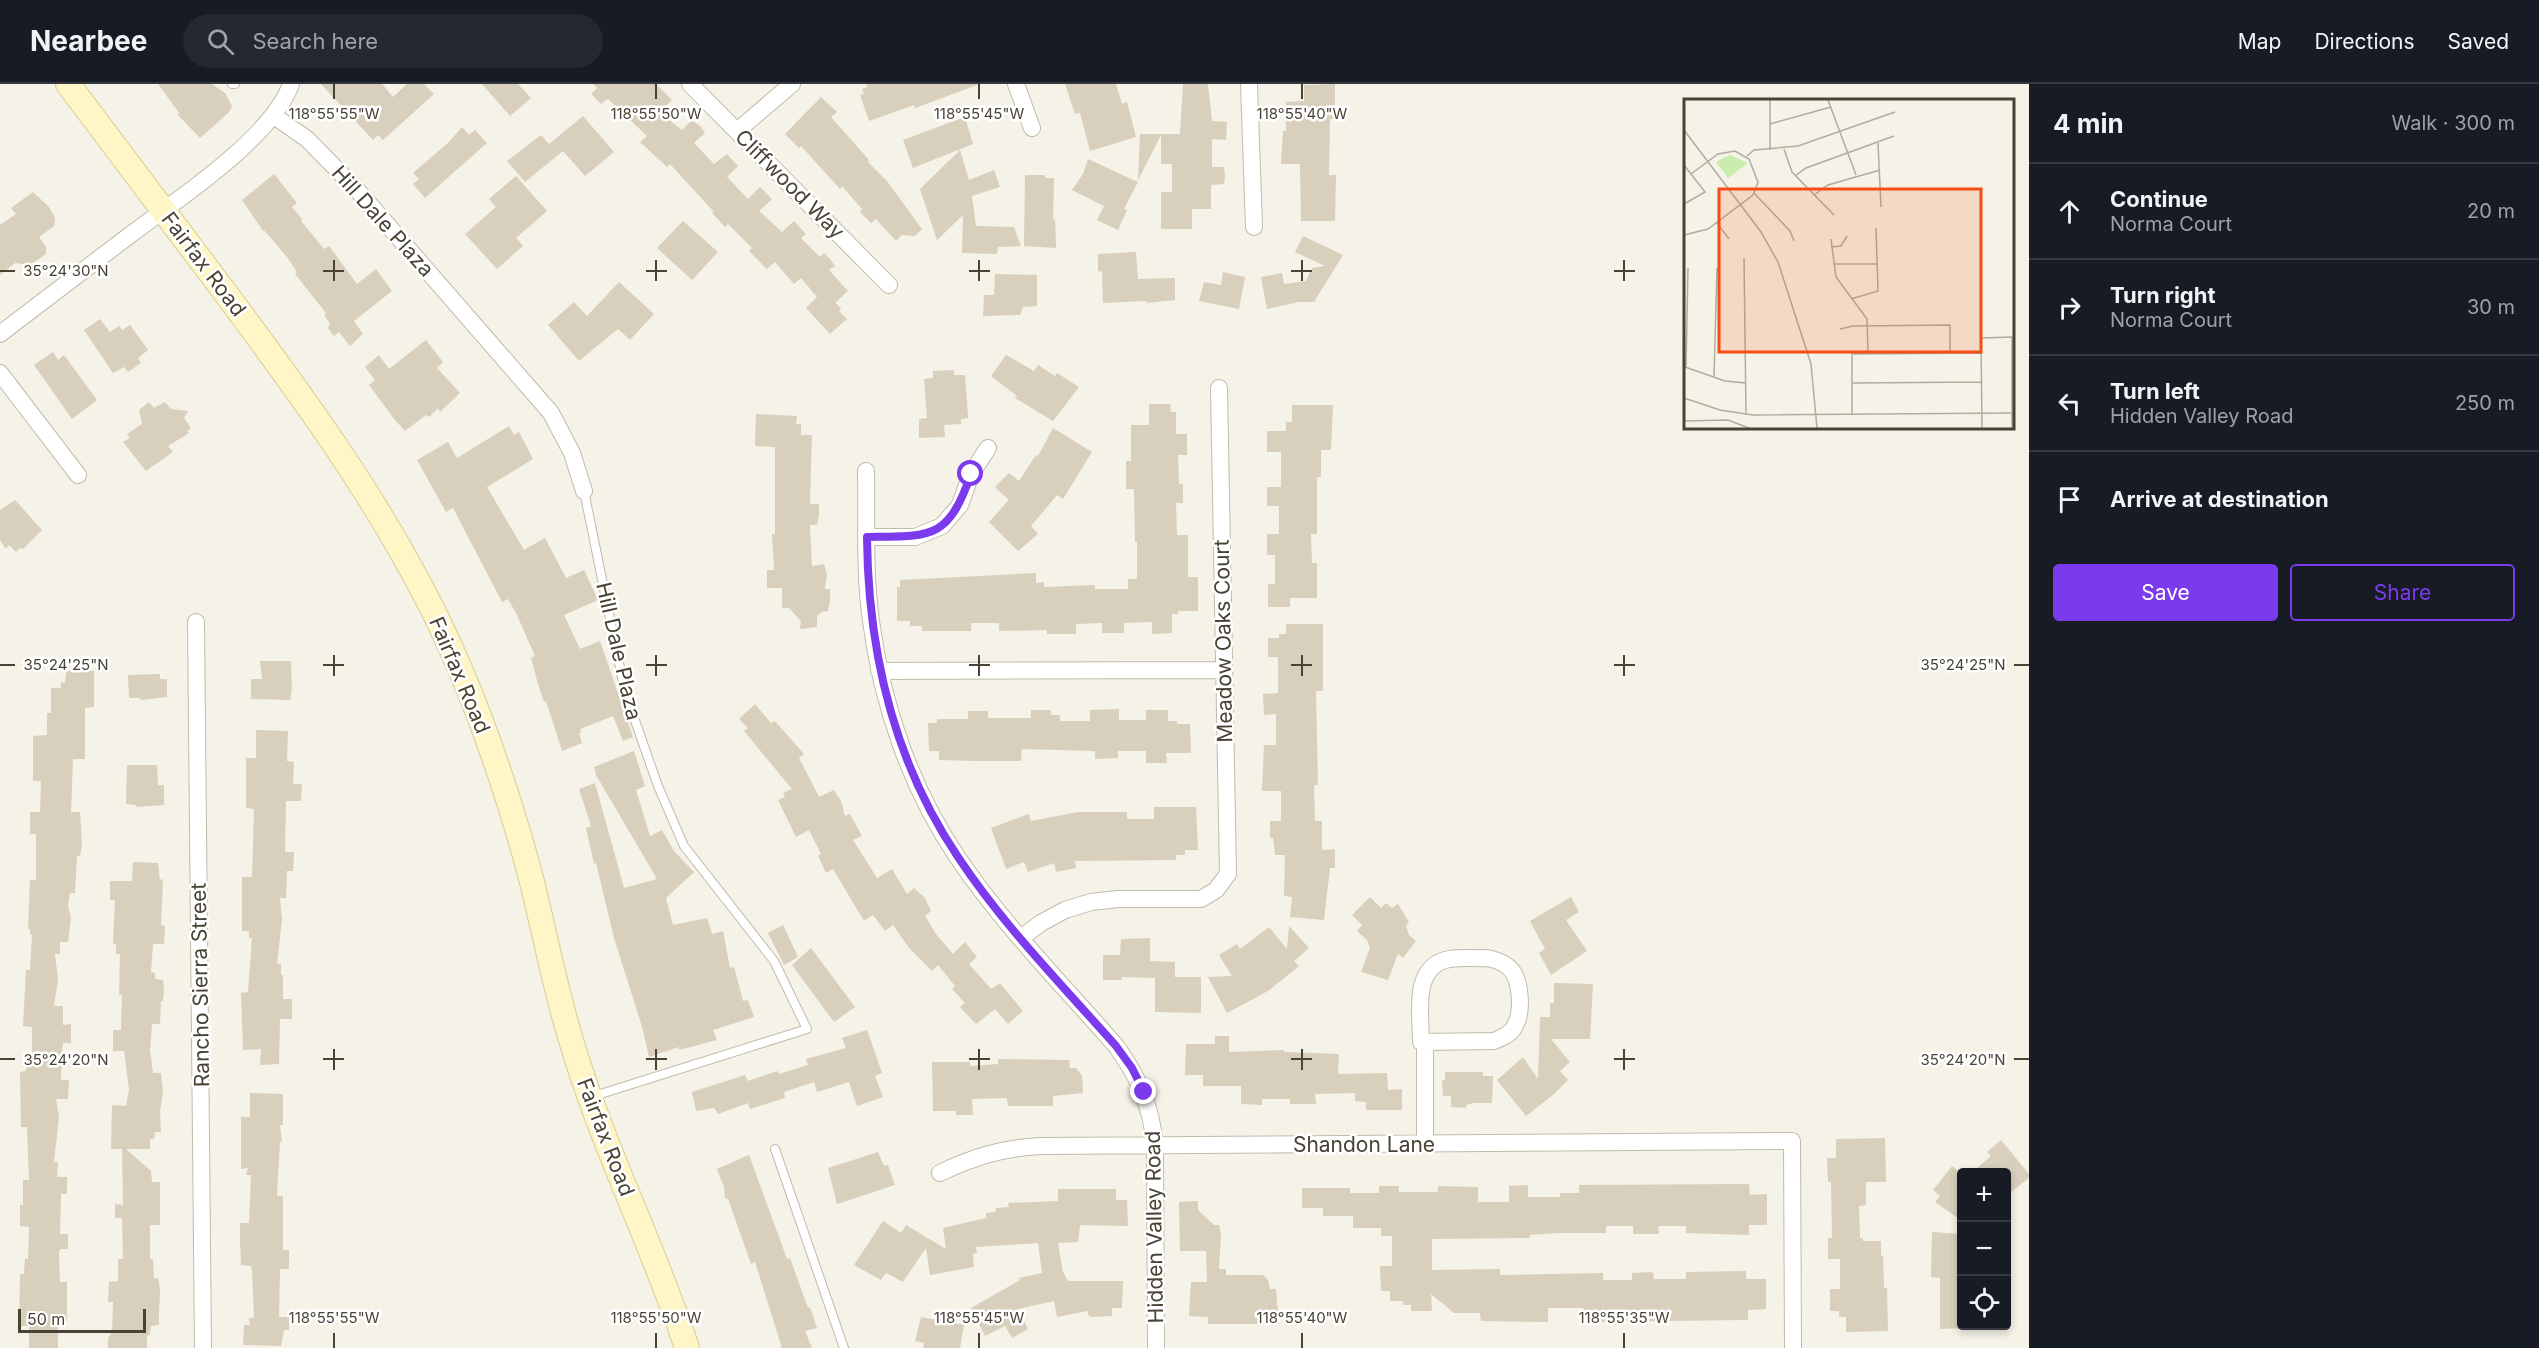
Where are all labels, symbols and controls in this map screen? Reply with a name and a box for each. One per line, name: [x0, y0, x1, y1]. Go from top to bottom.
search box: [183, 14, 603, 68]
text: Nearbee: [30, 24, 147, 58]
icon: search: [204, 25, 237, 58]
text: Search here: [252, 28, 378, 54]
text: Map: [2238, 29, 2281, 54]
text: Directions: [2314, 29, 2415, 54]
text: Saved: [2448, 29, 2509, 54]
inset map: [1684, 99, 2014, 429]
text: 118°55'55"W: [289, 104, 380, 123]
text: 118°55'50"W: [610, 104, 702, 123]
text: 118°55'45"W: [934, 104, 1024, 123]
text: 118°55'40"W: [1257, 104, 1348, 123]
text: 4 min: [2053, 108, 2124, 139]
text: Walk · 300 m: [2392, 111, 2515, 135]
street label: Cliffwood Way: [730, 124, 850, 244]
street label: Hill Dale Plaza: [327, 160, 439, 282]
text: Continue: [2110, 186, 2208, 212]
icon: ahead: [2053, 195, 2086, 228]
text: 20 m: [2467, 199, 2515, 223]
street label: Fairfax Road: [157, 207, 251, 321]
text: Norma Court: [2110, 212, 2232, 236]
text: 35°24'30"N: [23, 261, 109, 280]
text: Turn right: [2110, 282, 2216, 308]
icon: right: [2053, 291, 2086, 324]
text: 30 m: [2467, 295, 2515, 319]
text: Norma Court: [2110, 308, 2232, 332]
text: Turn left: [2110, 378, 2200, 404]
icon: left: [2053, 387, 2086, 420]
text: 250 m: [2455, 391, 2515, 415]
text: Hidden Valley Road: [2110, 404, 2293, 428]
route start: [957, 460, 983, 486]
icon: arrive: [2053, 483, 2086, 516]
text: Arrive at destination: [2110, 486, 2329, 512]
street label: Meadow Oaks Court: [1209, 539, 1237, 743]
button: Save: [2053, 564, 2278, 621]
button: Share: [2290, 564, 2515, 621]
street label: Hill Dale Plaza: [591, 580, 647, 722]
street label: Fairfax Road: [424, 613, 496, 737]
text: 35°24'25"N: [24, 655, 108, 674]
text: 35°24'25"N: [1921, 655, 2005, 674]
street label: Rancho Sierra Street: [186, 882, 214, 1087]
text: 35°24'20"N: [23, 1050, 109, 1069]
text: 35°24'20"N: [1920, 1050, 2006, 1069]
street label: Fairfax Road: [572, 1075, 640, 1199]
route end: [1130, 1078, 1156, 1104]
street label: Hidden Valley Road: [1140, 1131, 1168, 1323]
street label: Shandon Lane: [1293, 1132, 1435, 1157]
map controls: [1957, 1168, 2011, 1330]
button: +: [1957, 1168, 2011, 1222]
button: −: [1957, 1222, 2011, 1276]
button: locate: [1957, 1276, 2011, 1330]
scale bar: [18, 1306, 146, 1334]
text: 118°55'55"W: [289, 1308, 380, 1327]
text: 118°55'50"W: [610, 1308, 702, 1327]
text: 118°55'45"W: [934, 1308, 1024, 1327]
text: 118°55'40"W: [1257, 1308, 1348, 1327]
text: 118°55'35"W: [1579, 1308, 1670, 1327]
text: 50 m: [27, 1309, 65, 1329]

